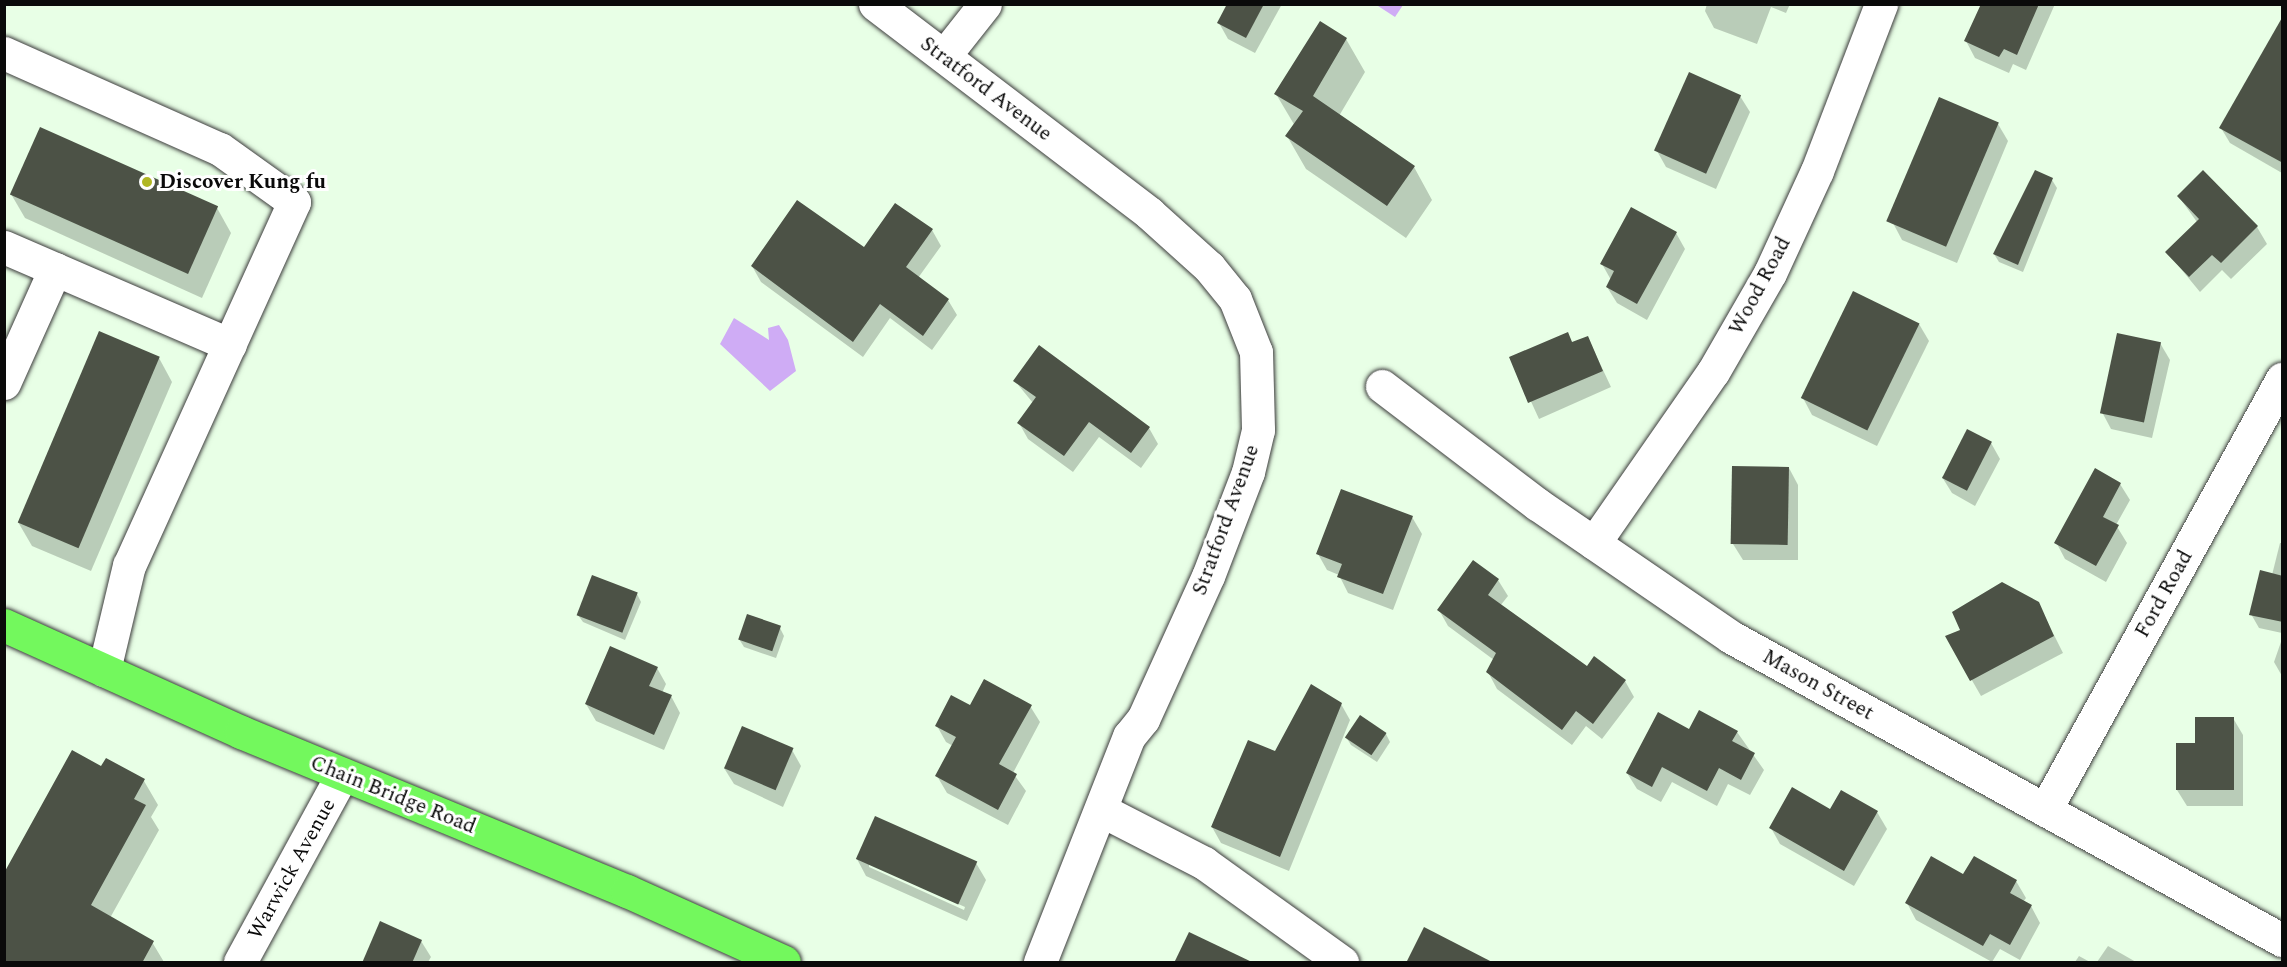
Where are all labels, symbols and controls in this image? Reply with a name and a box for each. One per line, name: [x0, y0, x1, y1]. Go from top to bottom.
street label: Stratford Avenue: [915, 31, 1057, 147]
place label: Discover Kung fu: [159, 169, 326, 195]
marker: Discover Kung fu: [140, 175, 154, 189]
street label: Wood Road: [1724, 233, 1796, 339]
street label: Stratford Avenue: [1187, 441, 1265, 599]
street label: Ford Road: [2130, 546, 2198, 642]
street label: Mason Street: [1758, 644, 1878, 726]
street label: Chain Bridge Road: [307, 750, 479, 840]
street label: Warwick Avenue: [243, 794, 341, 944]

